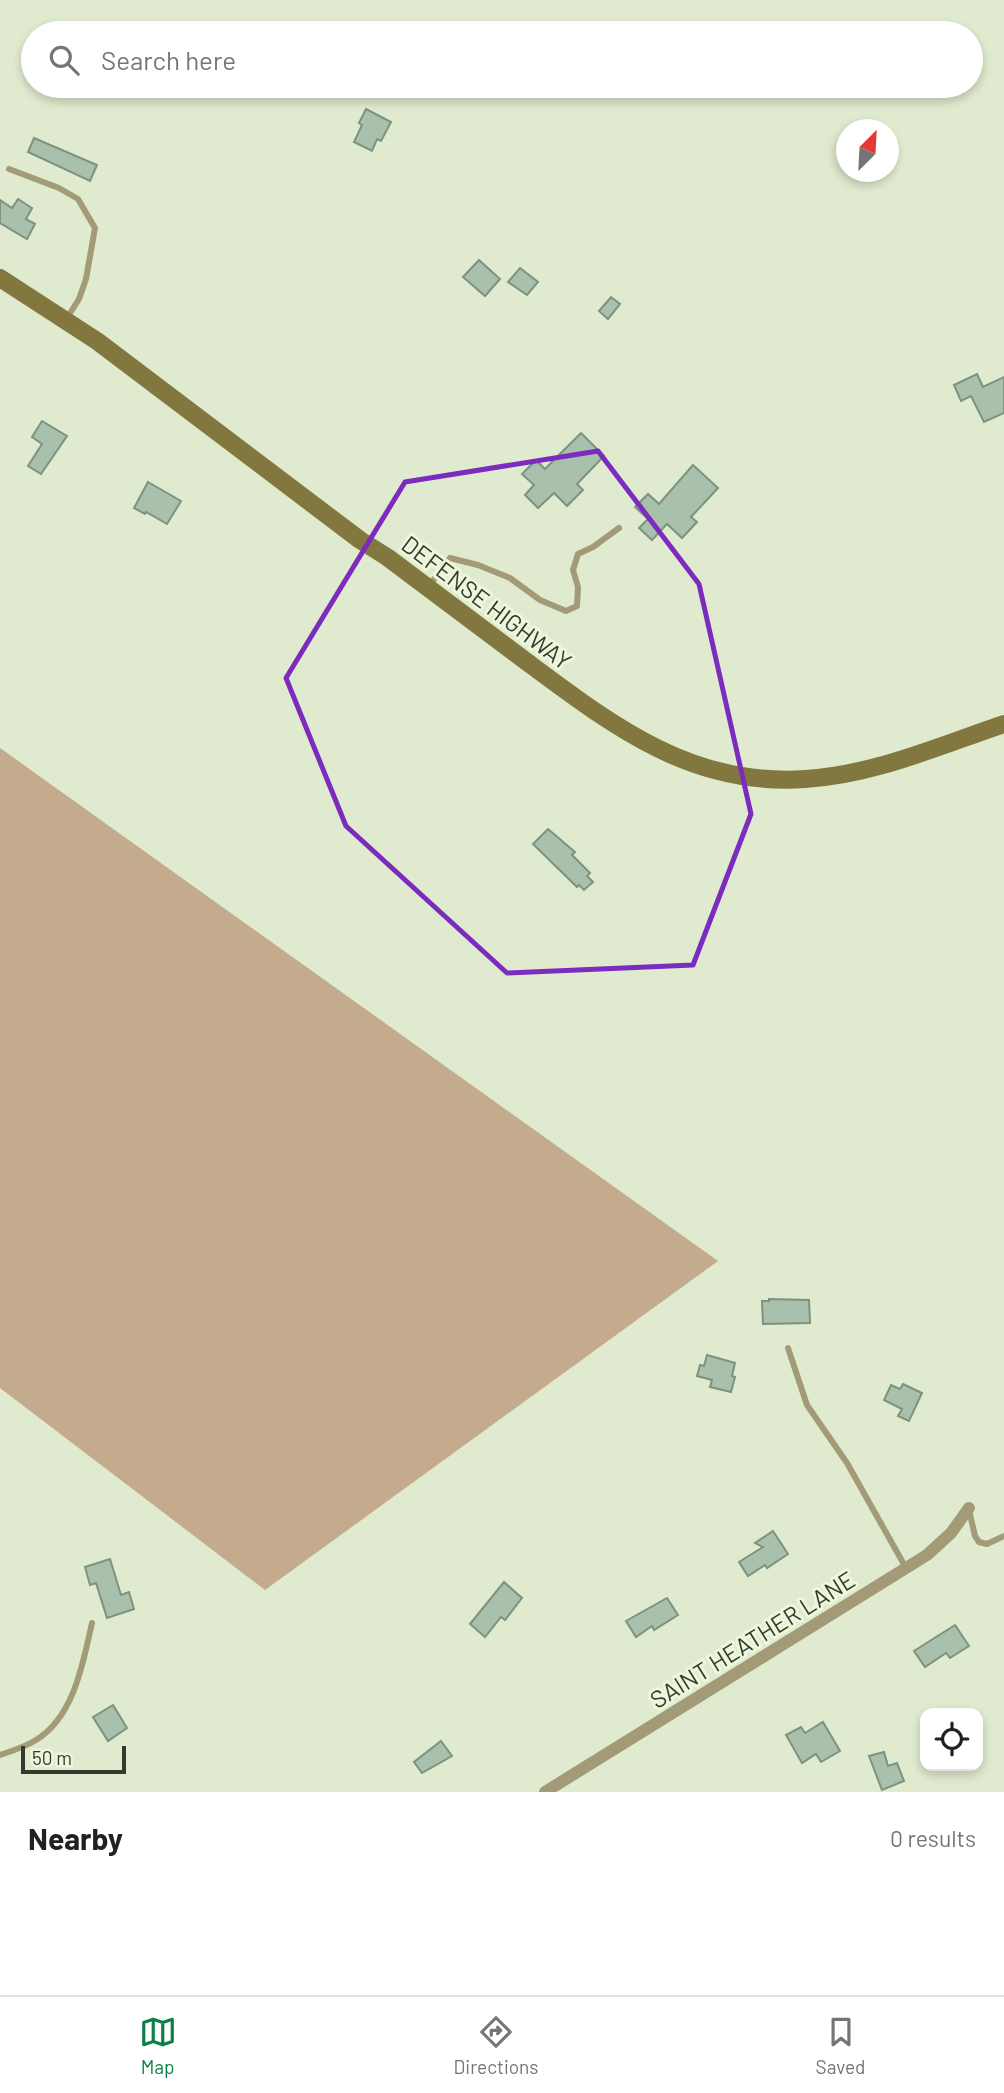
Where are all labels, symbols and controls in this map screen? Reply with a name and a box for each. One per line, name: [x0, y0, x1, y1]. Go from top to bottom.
search box: [21, 21, 983, 98]
icon: search: [45, 41, 83, 79]
text: Search here: [101, 44, 236, 75]
north arrow: [836, 119, 899, 182]
street label: DEFENSE HIGHWAY: [397, 529, 577, 675]
street label: SAINT HEATHER LANE: [644, 1564, 860, 1714]
map controls: [920, 1708, 983, 1771]
button: locate: [920, 1708, 983, 1771]
scale bar: [21, 1743, 126, 1775]
text: 50 m: [32, 1746, 72, 1769]
text: Nearby: [28, 1820, 123, 1856]
text: 0 results: [890, 1824, 976, 1852]
tab: Map: [139, 2013, 177, 2078]
tab: Directions: [454, 2013, 539, 2078]
tab: Saved: [816, 2013, 865, 2078]

